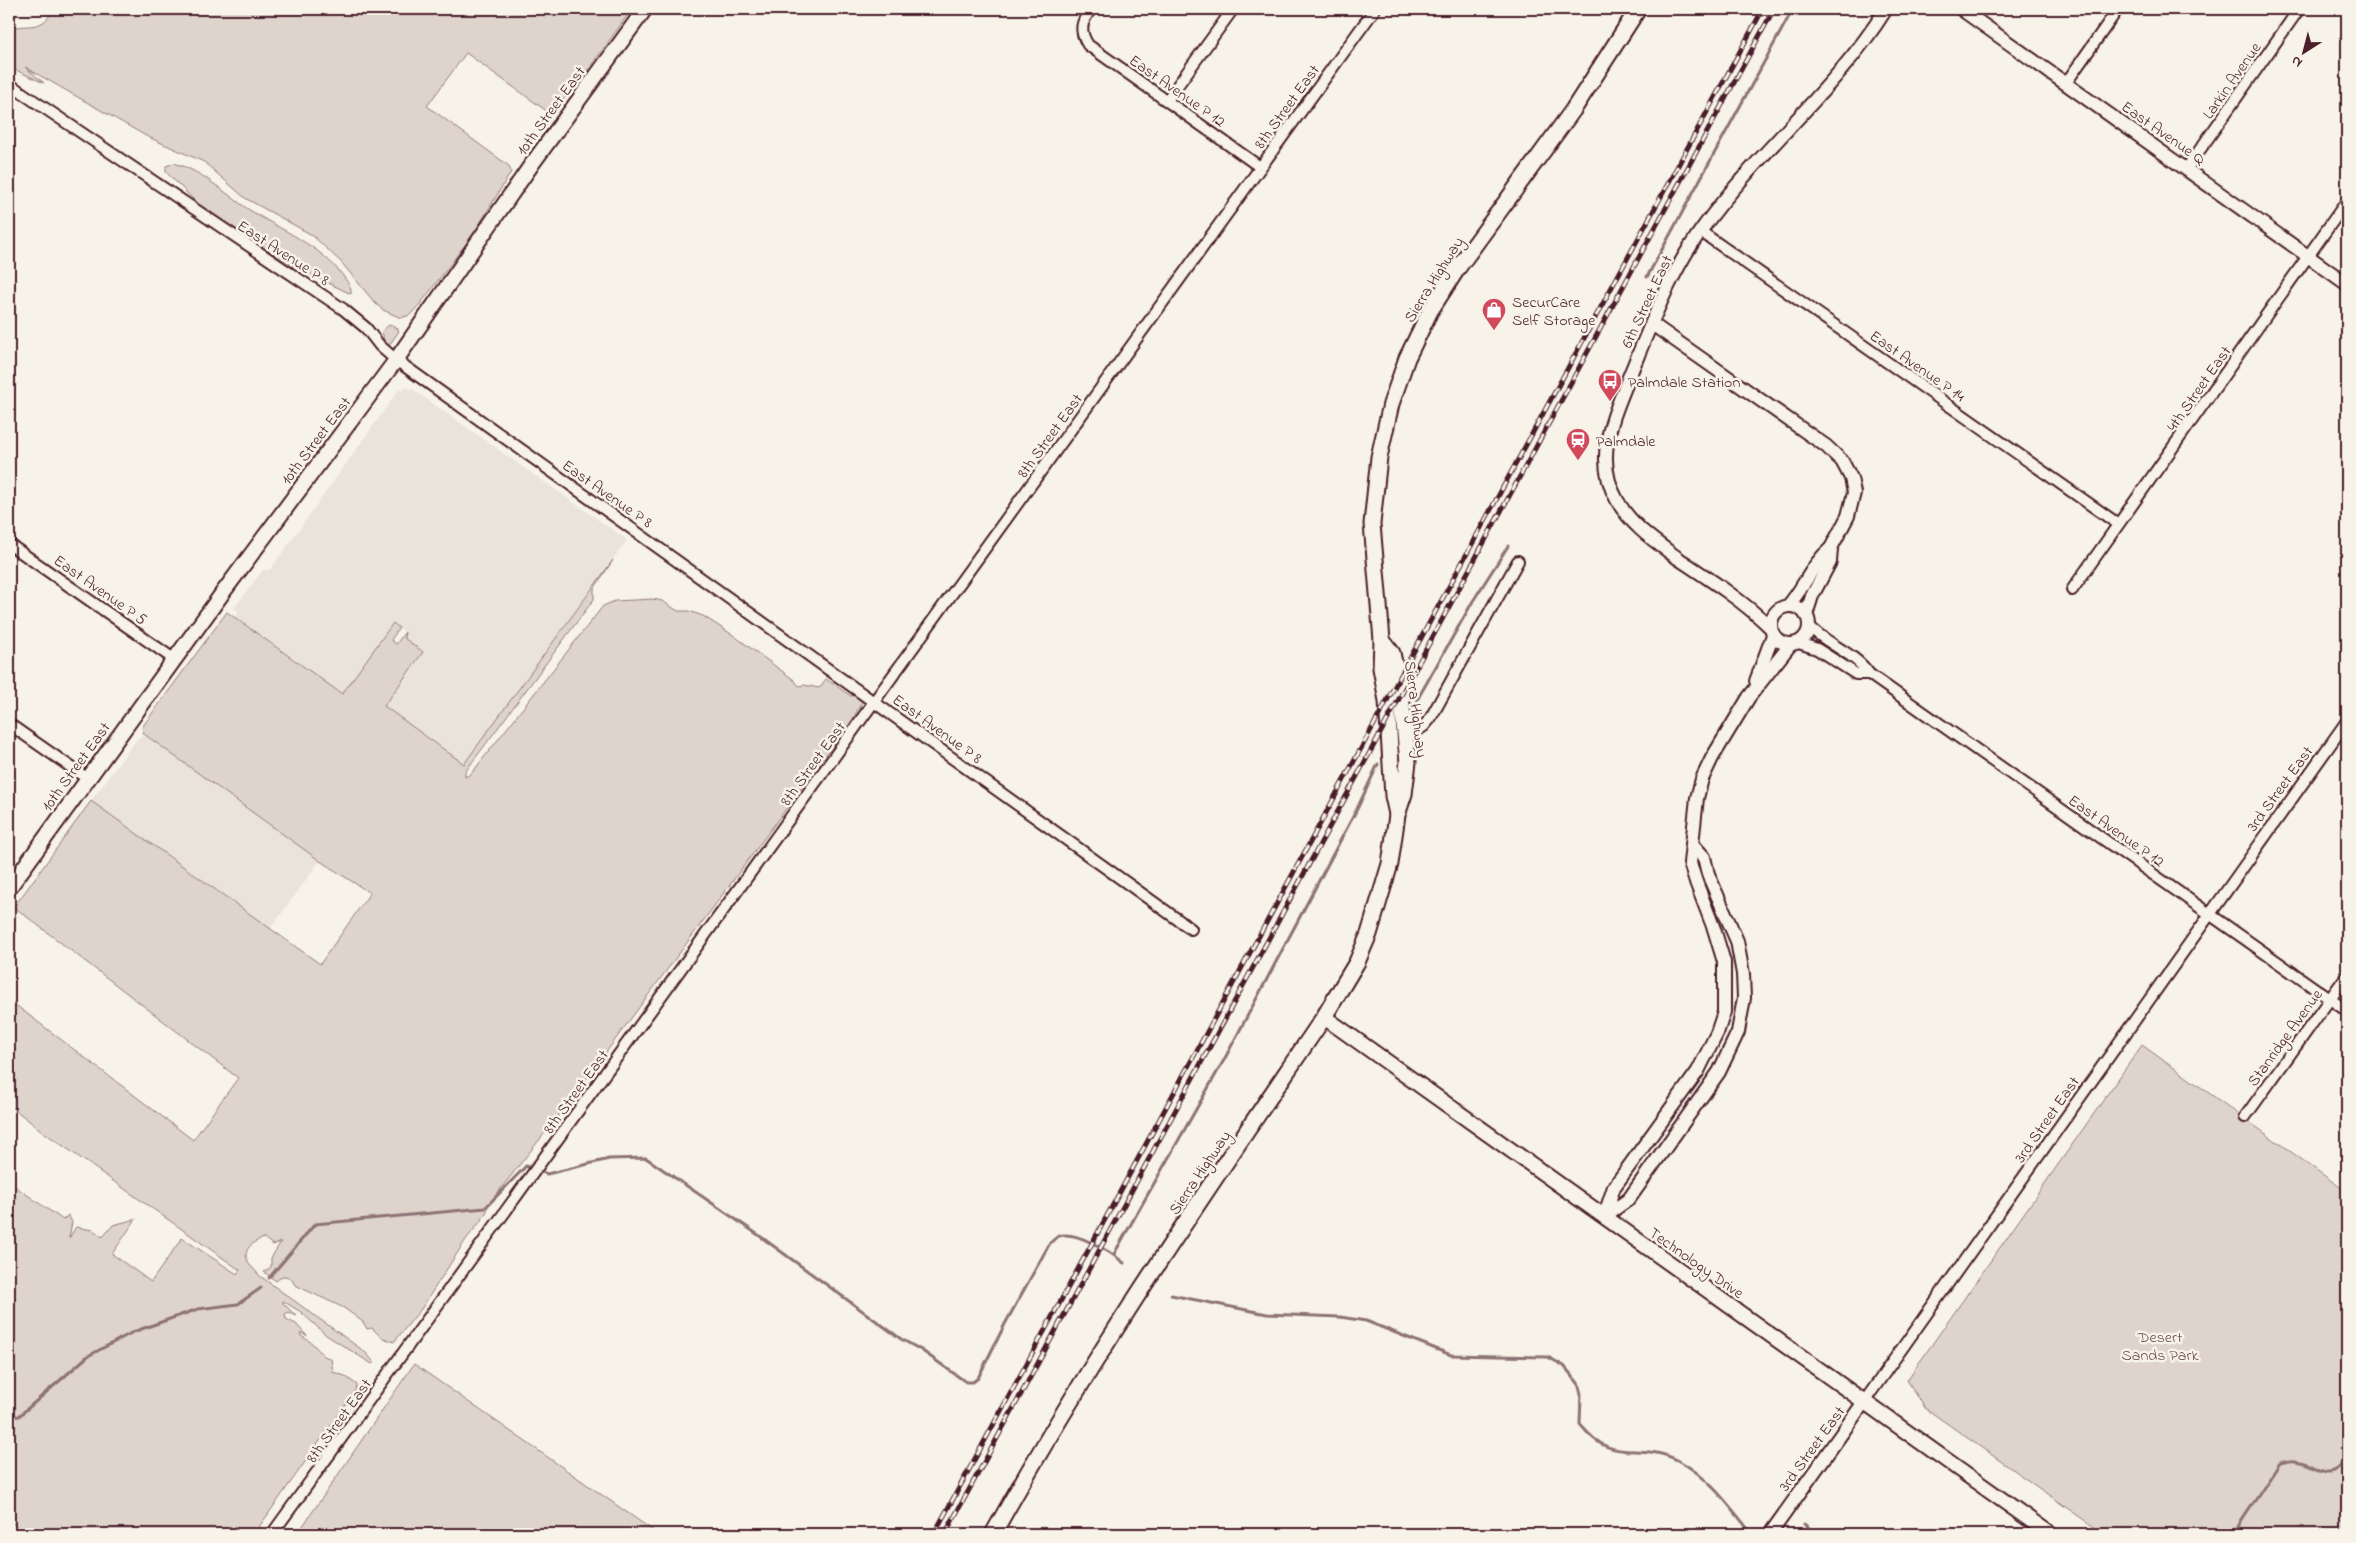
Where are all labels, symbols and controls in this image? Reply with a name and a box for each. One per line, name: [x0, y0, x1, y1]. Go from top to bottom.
north arrow: [2278, 28, 2328, 78]
street label: Larkin Avenue: [2197, 37, 2269, 125]
street label: East Avenue P 12: [1124, 49, 1230, 134]
text: N: [2287, 50, 2307, 73]
street label: 8th Street East: [1249, 60, 1327, 154]
street label: 10th Street East: [511, 61, 593, 161]
street label: East Avenue Q: [2116, 96, 2210, 172]
street label: East Avenue P 8: [232, 215, 334, 293]
street label: Sierra Highway: [1399, 232, 1471, 328]
street label: 6th Street East: [1616, 251, 1680, 352]
place label: SecurCare Self Storage: [1512, 291, 1596, 333]
shop icon: SecurCare Self Storage: [1481, 297, 1507, 331]
street label: East Avenue P 14: [1864, 325, 1970, 409]
street label: 4th Street East: [2161, 341, 2238, 437]
bus stop icon: Palmdale Station: [1597, 368, 1623, 402]
place label: Palmdale Station: [1628, 371, 1740, 395]
street label: 8th Street East: [1012, 389, 1090, 483]
street label: 10th Street East: [275, 391, 358, 490]
station icon: Palmdale: [1565, 427, 1591, 461]
place label: Palmdale: [1596, 430, 1656, 454]
street label: East Avenue P 8: [557, 454, 657, 535]
street label: East Avenue P 5: [48, 550, 151, 632]
street label: Sierra Highway: [1397, 660, 1433, 759]
street label: East Avenue P 8: [887, 689, 987, 770]
street label: 10th Street East: [36, 717, 118, 817]
street label: 8th Street East: [775, 717, 853, 811]
street label: 3rd Street East: [2241, 741, 2320, 837]
street label: East Avenue P 12: [2063, 789, 2169, 874]
street label: Stanridge Avenue: [2242, 984, 2330, 1092]
street label: 8th Street East: [538, 1045, 616, 1139]
street label: 3rd Street East: [2009, 1071, 2087, 1168]
street label: Sierra Highway: [1164, 1126, 1238, 1220]
street label: Technology Drive: [1643, 1222, 1749, 1306]
park label: Desert Sands Park: [2122, 1326, 2199, 1368]
street label: 8th Street East: [301, 1374, 379, 1468]
street label: 3rd Street East: [1773, 1401, 1852, 1497]

